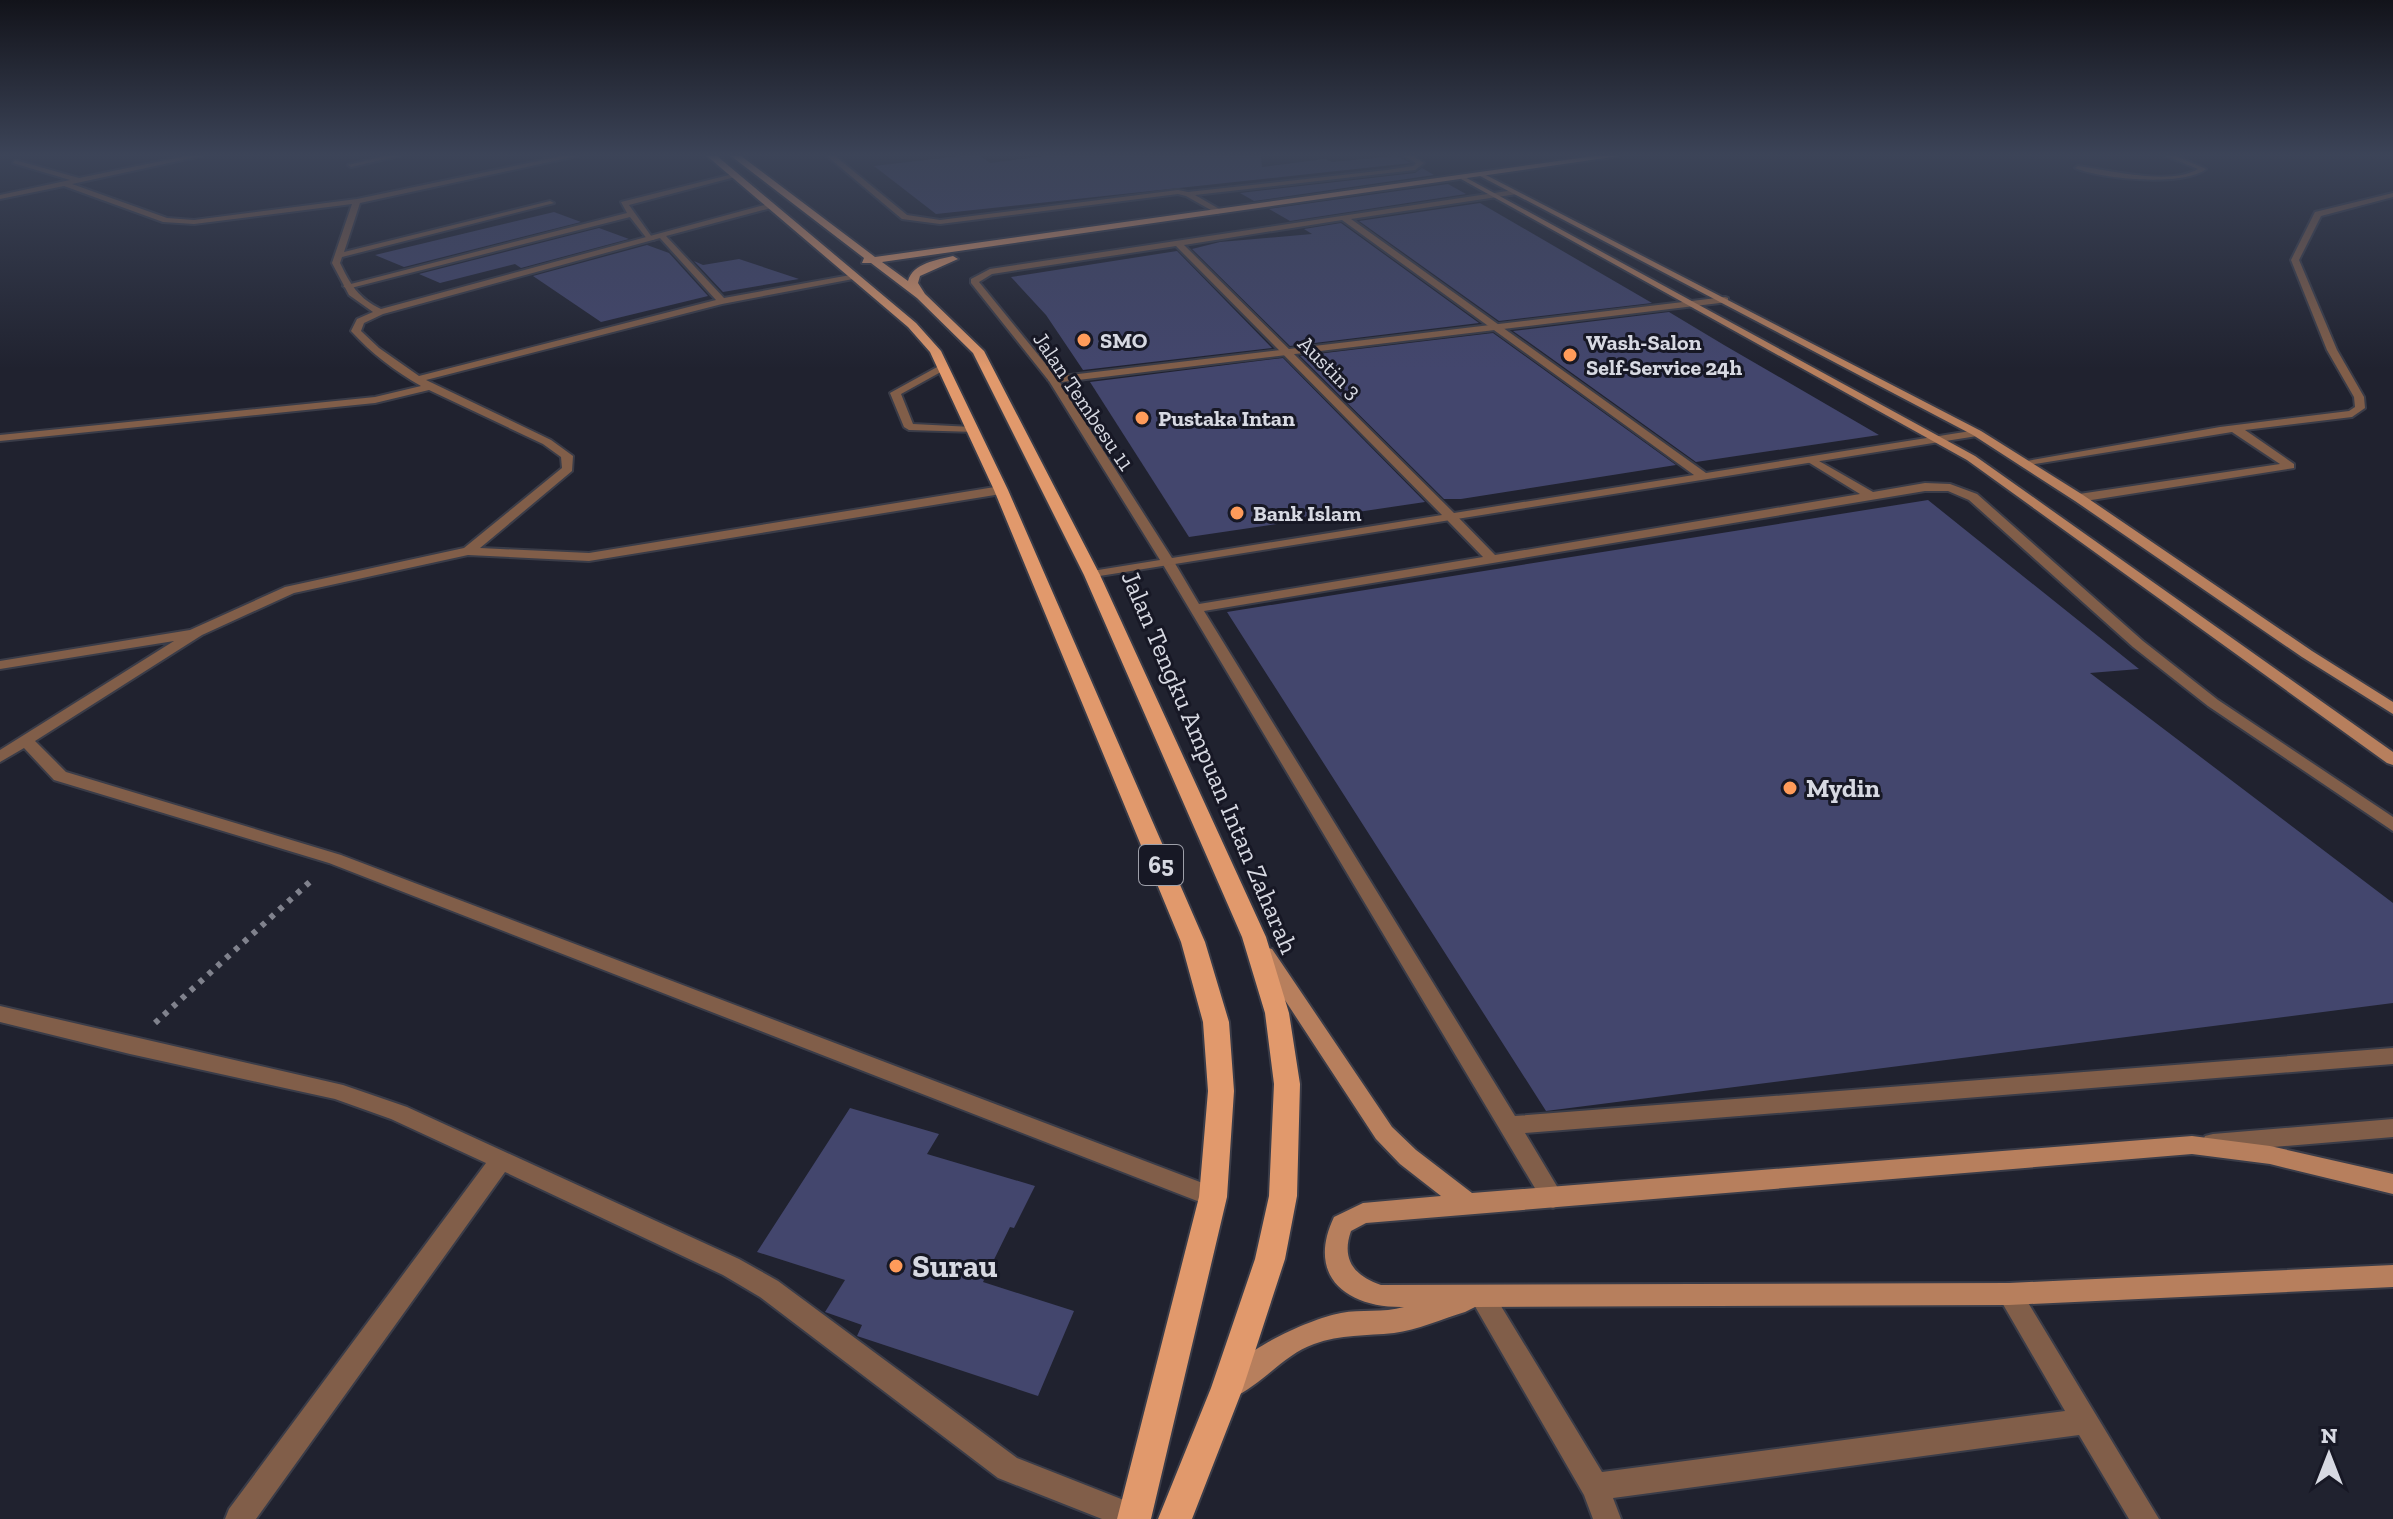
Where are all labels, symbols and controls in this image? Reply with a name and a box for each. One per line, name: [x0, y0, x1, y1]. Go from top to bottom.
street label: Jalan Tembesu 11: [1027, 327, 1140, 476]
place label: SMO: [1100, 327, 1148, 354]
place label: Wash-Salon Self-Service 24h: [1586, 329, 1743, 381]
street label: Austin 3: [1292, 330, 1367, 405]
marker: SMO: [1075, 331, 1093, 349]
marker: Wash-Salon Self-Service 24h: [1561, 346, 1579, 364]
place label: Pustaka Intan: [1158, 405, 1295, 432]
marker: Pustaka Intan: [1133, 409, 1151, 427]
place label: Bank Islam: [1253, 500, 1362, 527]
marker: Bank Islam: [1228, 504, 1246, 522]
street label: Jalan Tengku Ampuan Intan Zaharah: [1115, 566, 1306, 959]
place label: Mydin: [1806, 772, 1881, 804]
marker: Mydin: [1781, 779, 1799, 797]
road number: 65: [1139, 845, 1183, 885]
place label: Surau: [912, 1247, 998, 1285]
marker: Surau: [887, 1257, 905, 1275]
north arrow: [2289, 1415, 2369, 1495]
text: N: [2321, 1422, 2338, 1449]

